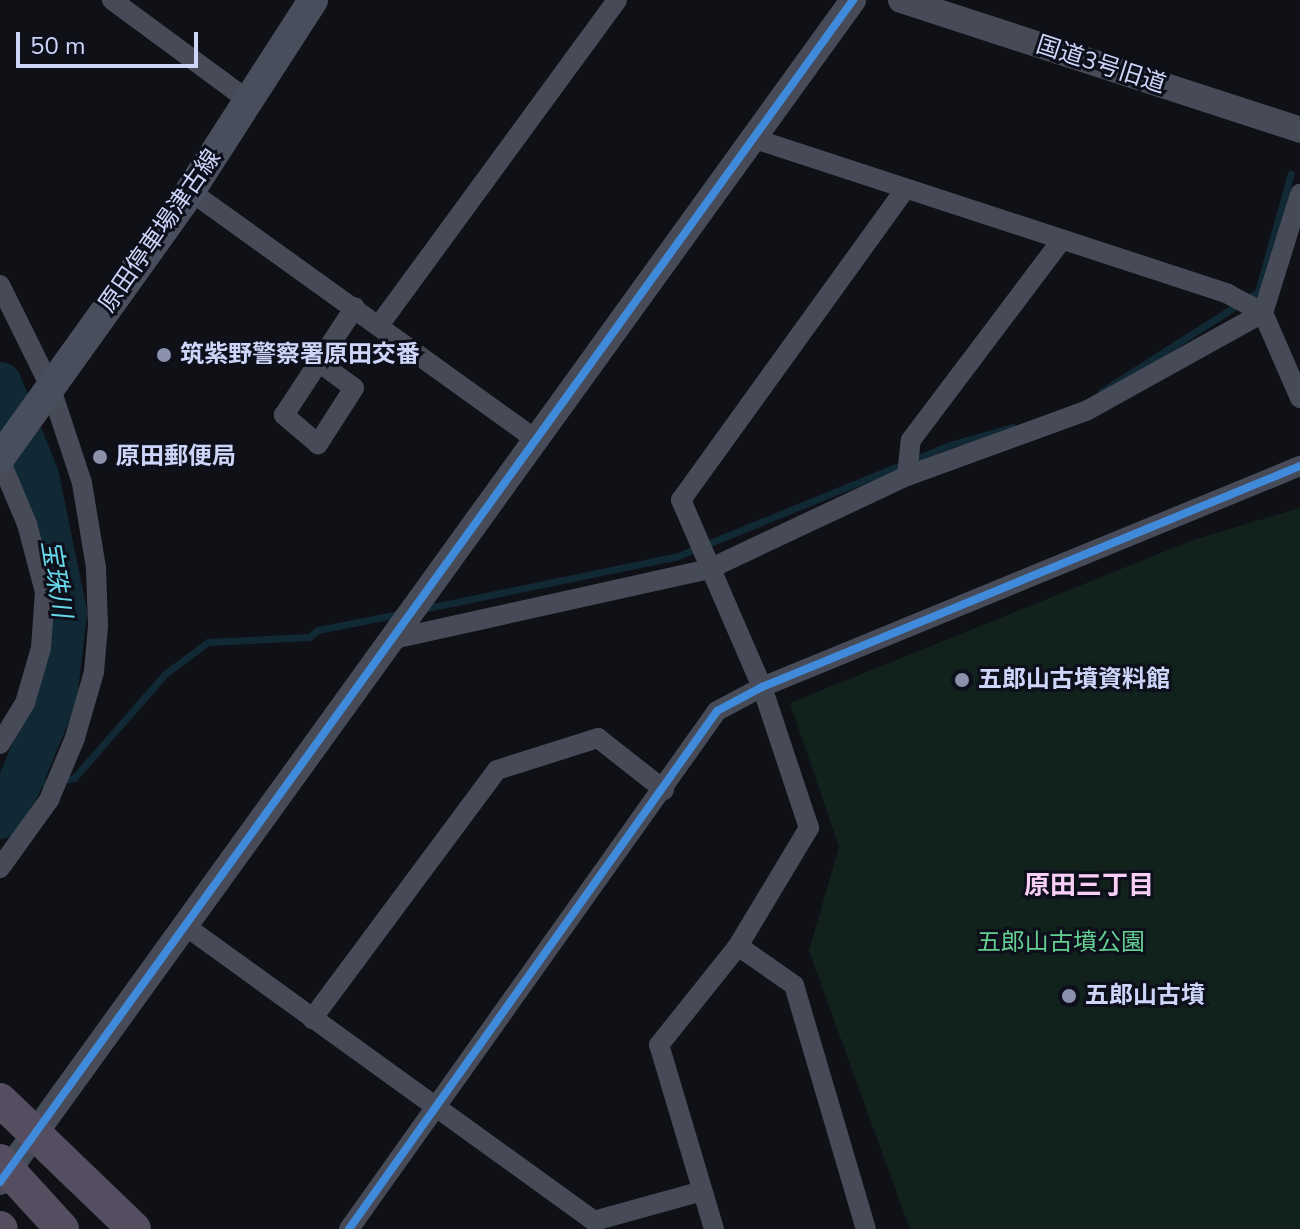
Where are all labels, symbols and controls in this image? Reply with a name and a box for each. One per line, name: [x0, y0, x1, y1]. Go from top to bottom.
scale bar: [20, 16, 202, 66]
text: 50 m: [30, 30, 86, 62]
street label: 国道3号旧道: [1033, 31, 1169, 99]
street label: 原田停車場津古線: [93, 144, 227, 318]
place label: 筑紫野警察署原田交番: [180, 341, 420, 369]
marker: 筑紫野警察署原田交番: [155, 346, 173, 364]
place label: 原田郵便局: [116, 443, 236, 471]
marker: 原田郵便局: [91, 448, 109, 466]
water label: 宝珠川: [34, 538, 78, 620]
place label: 五郎山古墳資料館: [978, 666, 1170, 694]
marker: 五郎山古墳資料館: [953, 671, 971, 689]
district label: 原田三丁目: [1024, 870, 1154, 902]
park label: 五郎山古墳公園: [977, 929, 1145, 957]
place label: 五郎山古墳: [1085, 982, 1205, 1010]
marker: 五郎山古墳: [1060, 987, 1078, 1005]

